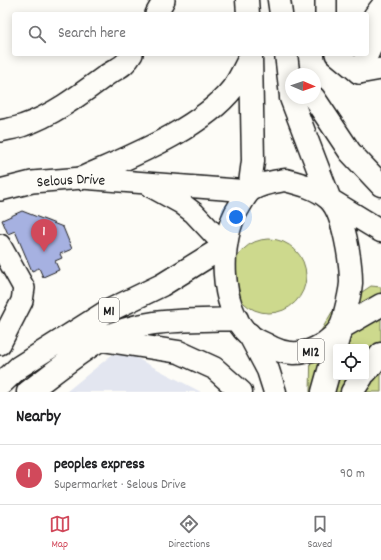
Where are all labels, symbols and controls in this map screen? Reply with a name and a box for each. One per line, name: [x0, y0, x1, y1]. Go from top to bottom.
search box: [12, 12, 369, 56]
icon: search: [26, 23, 48, 45]
text: Search here: [58, 23, 126, 45]
north arrow: [285, 68, 321, 104]
street label: Selous Drive: [36, 169, 106, 195]
your location: [226, 207, 246, 227]
pin: 1: [31, 219, 57, 252]
road number: M1: [99, 298, 119, 322]
road number: M12: [298, 339, 324, 363]
map controls: [333, 344, 369, 380]
button: locate: [333, 344, 369, 380]
text: Nearby: [16, 406, 60, 430]
text: peoples express: [54, 454, 145, 476]
text: 1: [28, 465, 30, 484]
text: 90 m: [340, 465, 365, 484]
text: Supermarket · Selous Drive: [54, 476, 186, 495]
tab: Map: [49, 513, 71, 553]
tab: Directions: [168, 513, 210, 553]
tab: Saved: [308, 513, 332, 553]

